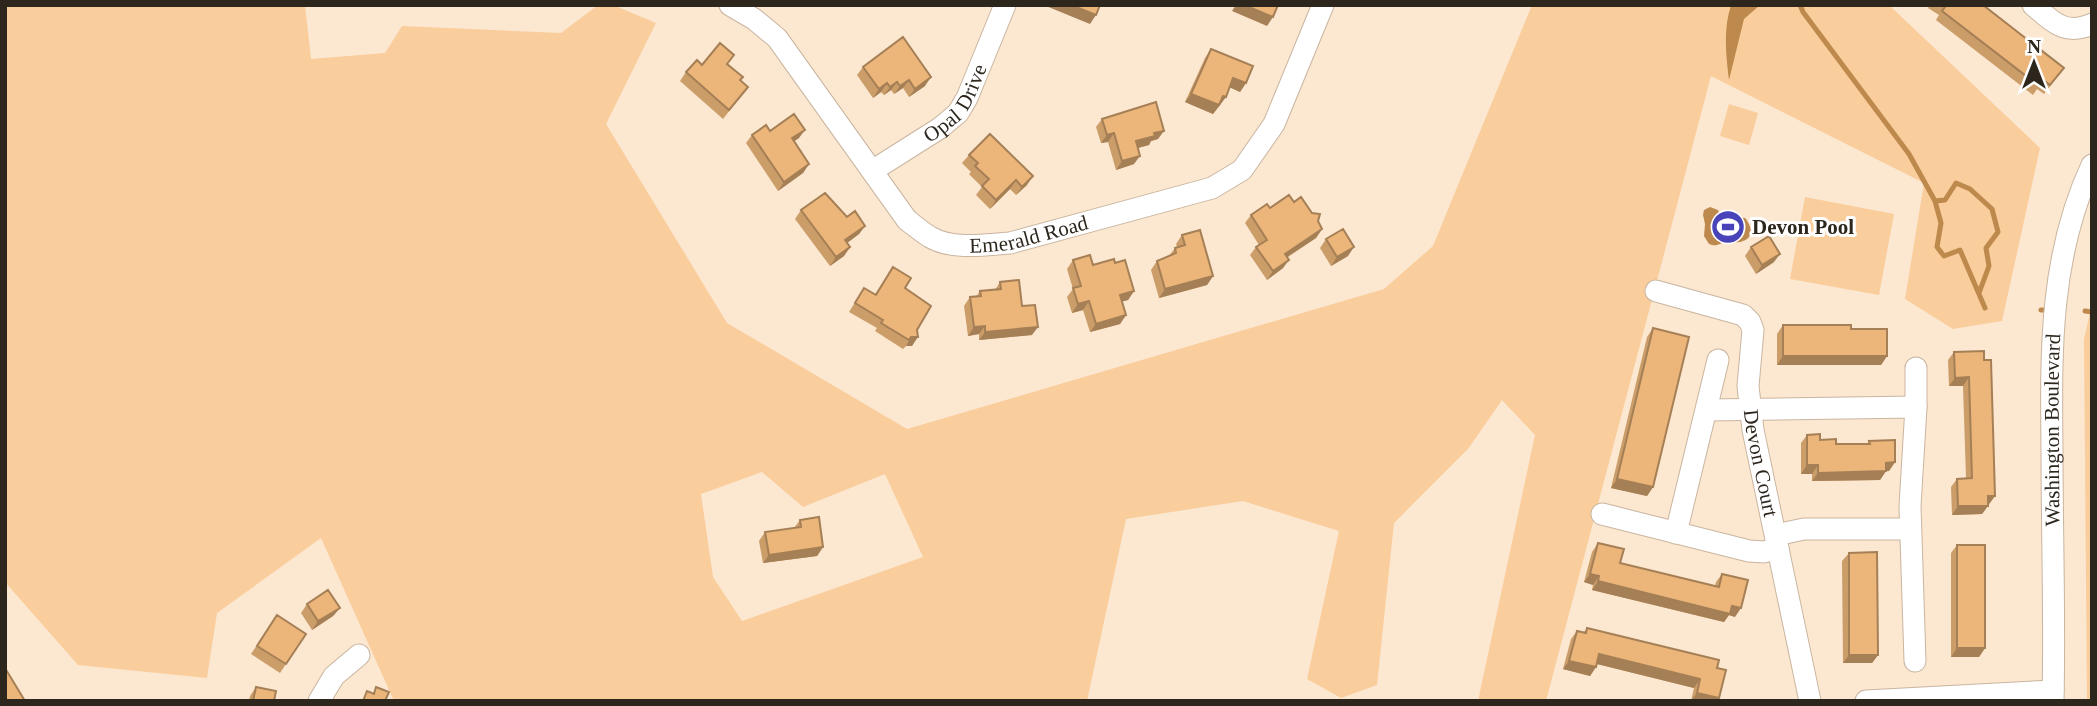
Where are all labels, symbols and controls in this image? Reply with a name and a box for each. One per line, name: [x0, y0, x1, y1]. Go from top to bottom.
north arrow: [1999, 28, 2069, 98]
text: N: [2027, 36, 2041, 57]
street label: Opal Drive: [919, 61, 992, 147]
sports icon: Devon Pool: [1709, 208, 1747, 246]
street label: Emerald Road: [969, 210, 1091, 258]
place label: Devon Pool: [1752, 215, 1854, 239]
street label: Washington Boulevard: [2040, 333, 2065, 526]
street label: Devon Court: [1739, 408, 1783, 519]

